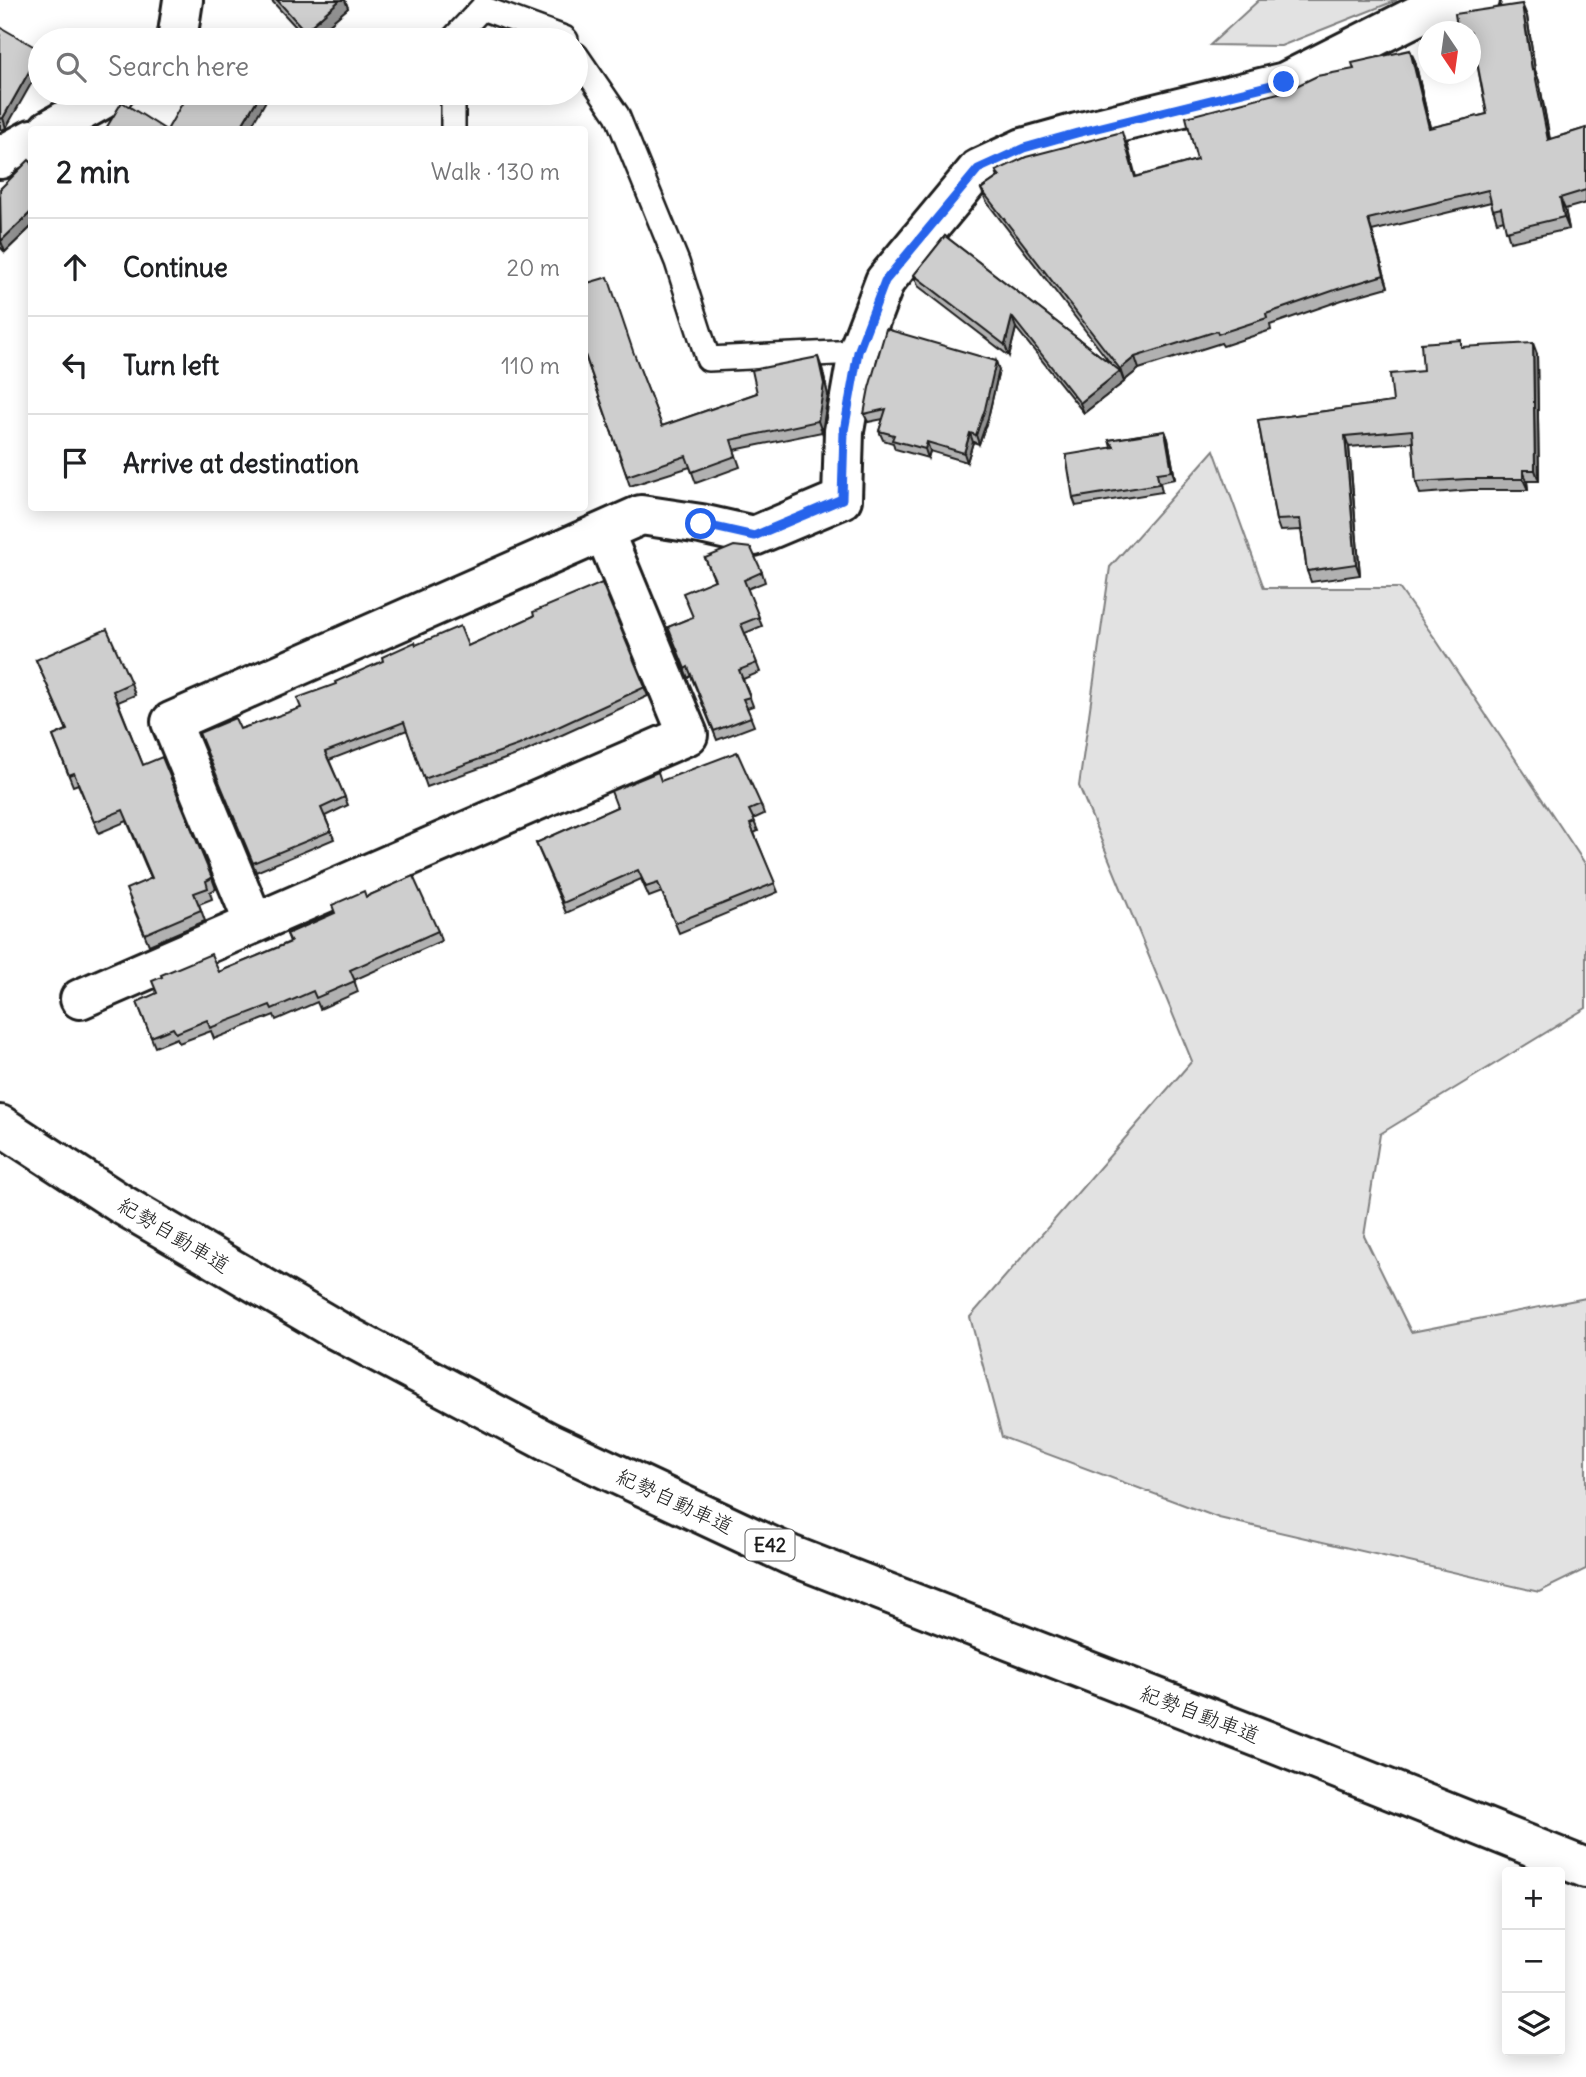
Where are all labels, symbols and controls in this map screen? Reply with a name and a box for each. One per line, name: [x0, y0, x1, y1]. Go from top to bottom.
north arrow: [1418, 21, 1481, 84]
search box: [28, 28, 588, 105]
icon: search: [52, 48, 90, 86]
text: Search here: [108, 50, 249, 83]
route end: [1268, 66, 1299, 97]
text: 2 min: [56, 153, 130, 191]
text: Walk · 130 m: [431, 157, 560, 186]
icon: ahead: [56, 248, 94, 286]
text: Continue: [123, 251, 228, 284]
text: 20 m: [507, 253, 560, 282]
icon: left: [56, 346, 94, 384]
text: Turn left: [123, 349, 219, 382]
text: 110 m: [501, 351, 560, 380]
icon: arrive: [56, 444, 94, 482]
text: Arrive at destination: [123, 447, 359, 480]
route start: [685, 508, 716, 539]
street label: 紀勢自動車道: [113, 1191, 235, 1279]
street label: 紀勢自動車道: [612, 1462, 738, 1540]
road number: E42: [746, 1530, 794, 1560]
street label: 紀勢自動車道: [1136, 1679, 1264, 1749]
map controls: [1502, 1867, 1565, 2056]
button: +: [1502, 1867, 1565, 1930]
button: −: [1502, 1930, 1565, 1993]
button: layers: [1502, 1993, 1565, 2056]

